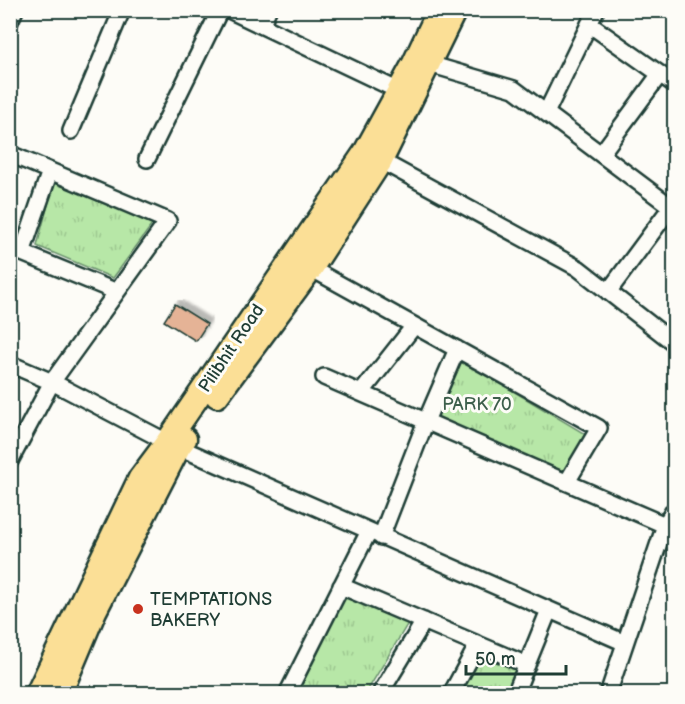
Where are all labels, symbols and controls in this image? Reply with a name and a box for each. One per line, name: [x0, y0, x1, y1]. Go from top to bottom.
street label: Pilibhit Road: [194, 300, 269, 396]
park label: PARK 70: [442, 394, 512, 415]
place label: TEMPTATIONS BAKERY: [150, 589, 272, 631]
marker: TEMPTATIONS BAKERY: [131, 602, 145, 616]
scale bar: [466, 638, 566, 676]
text: 50 m: [475, 649, 516, 670]

